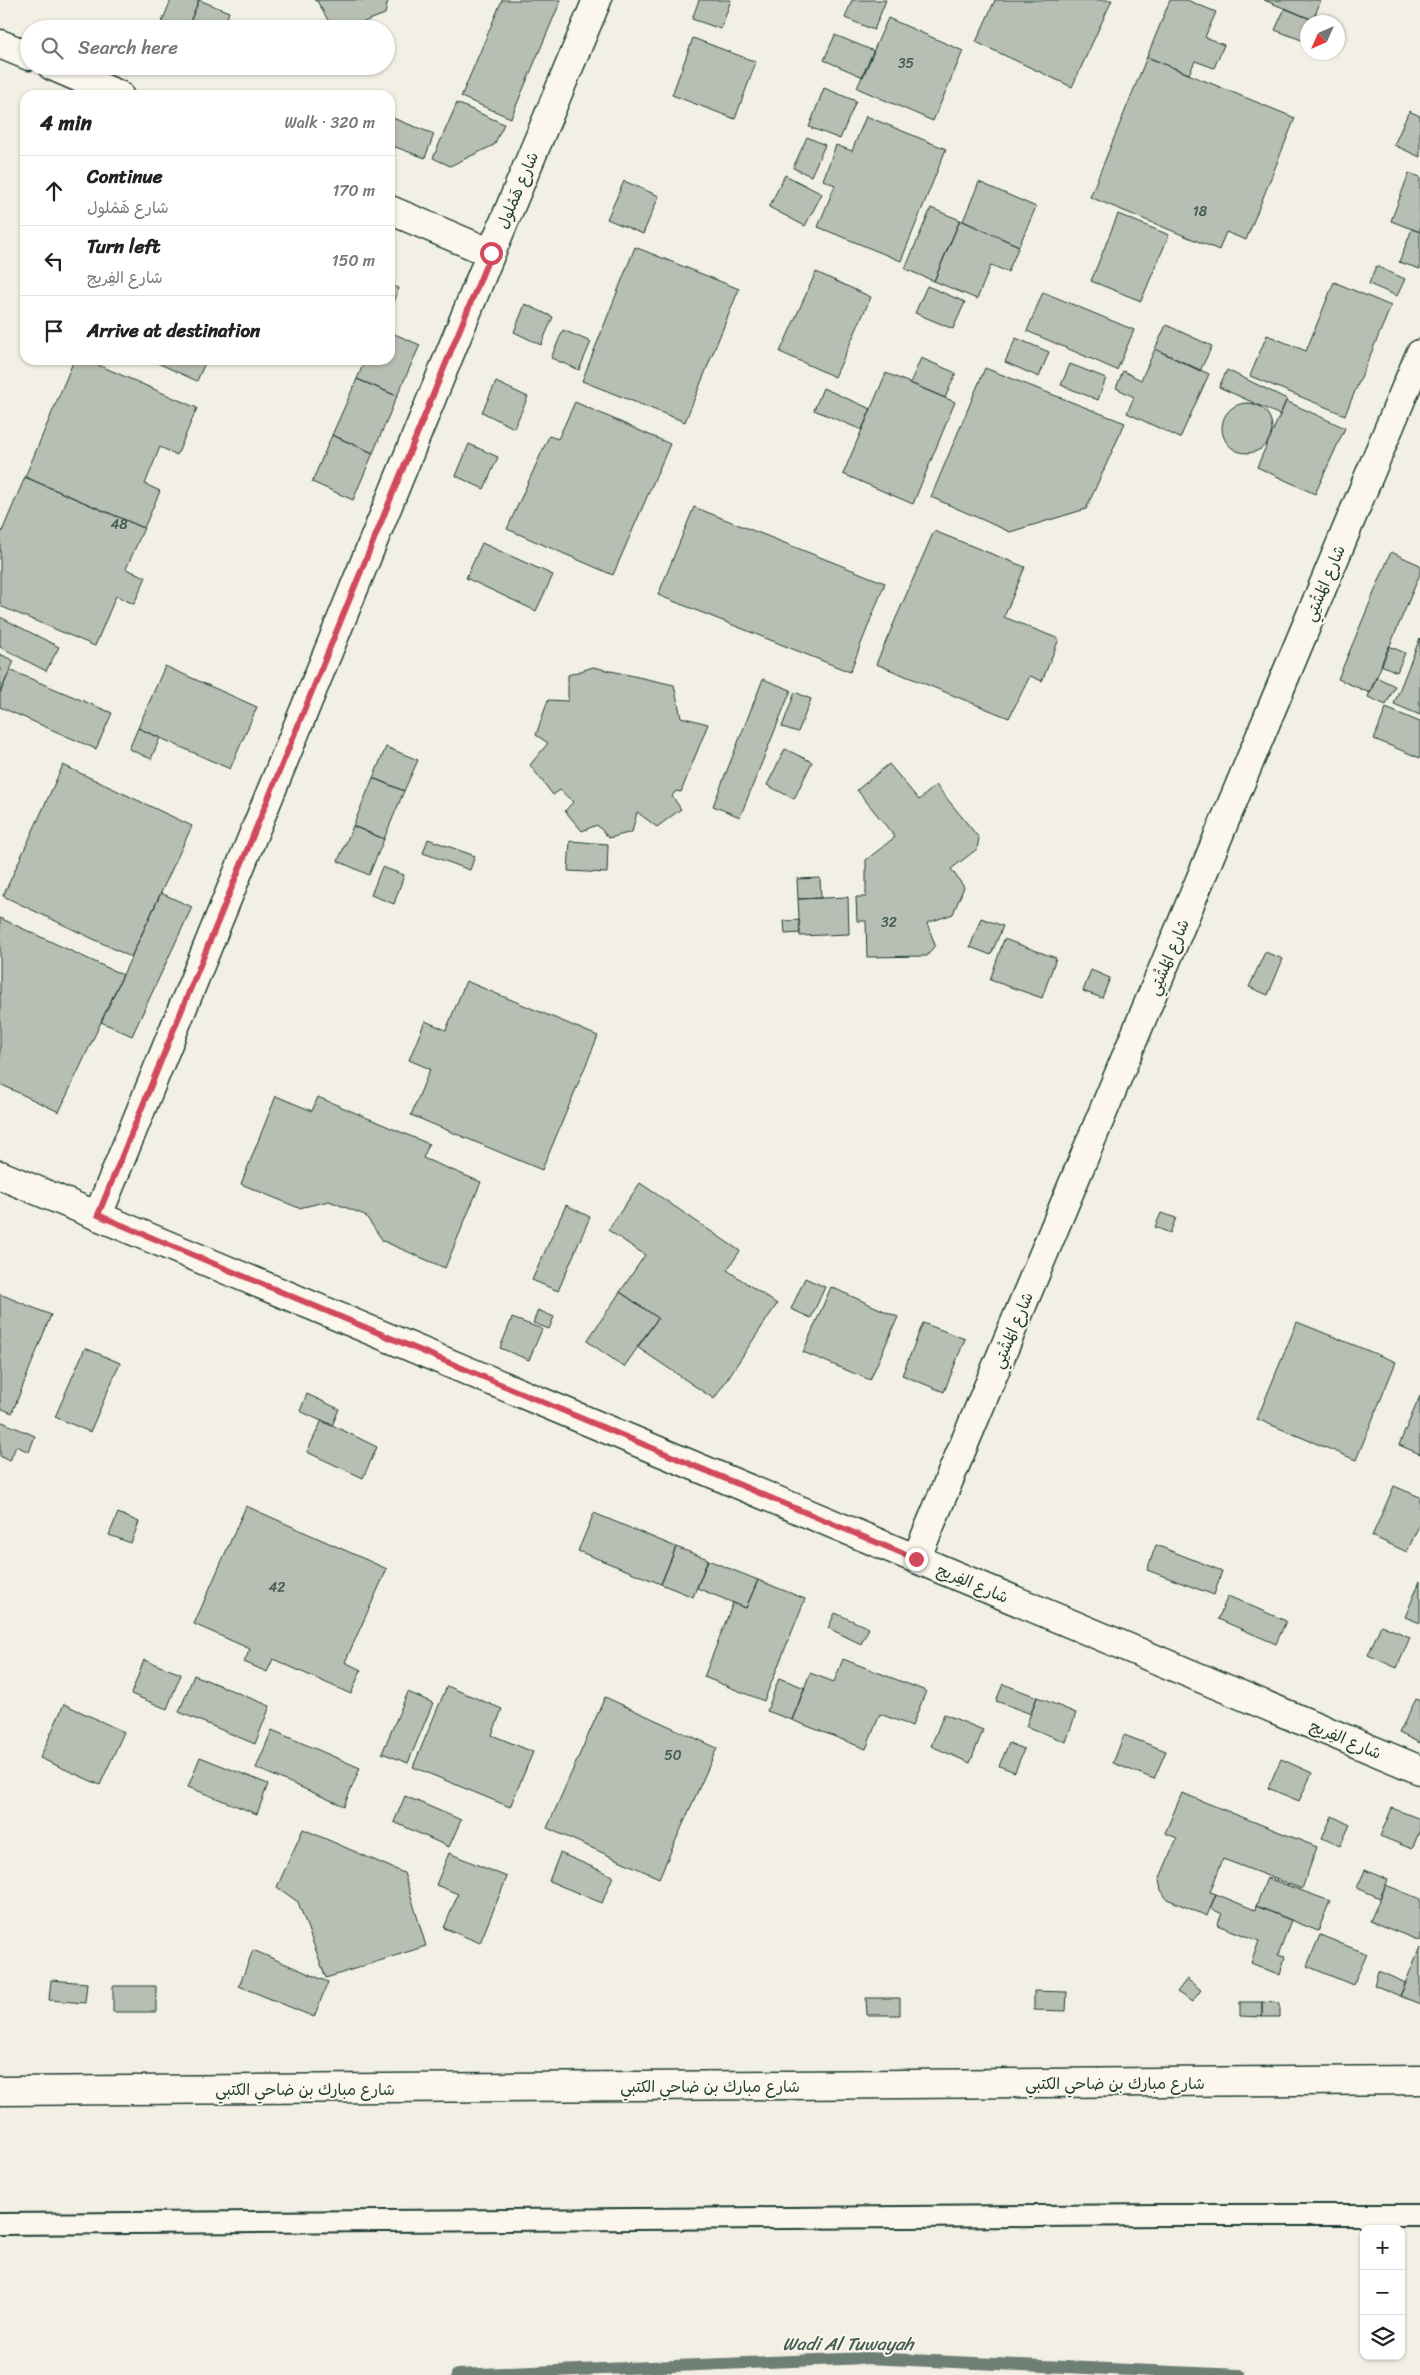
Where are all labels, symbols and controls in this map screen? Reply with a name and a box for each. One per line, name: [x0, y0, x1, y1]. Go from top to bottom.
north arrow: [1300, 15, 1345, 60]
search box: [20, 20, 395, 75]
text: Search here: [78, 31, 178, 64]
icon: search: [38, 34, 66, 62]
house number: 35: [898, 51, 915, 76]
text: 4 min: [40, 104, 92, 142]
text: Walk · 320 m: [284, 108, 375, 137]
street label: شارع هَمْلول: [488, 147, 547, 233]
text: Continue: [87, 160, 163, 193]
text: 170 m: [332, 176, 375, 205]
icon: ahead: [40, 177, 68, 205]
text: شارع هَمْلول: [87, 193, 169, 222]
house number: 18: [1193, 199, 1208, 224]
text: Turn left: [87, 230, 160, 263]
route start: [480, 242, 503, 265]
text: 150 m: [332, 246, 375, 275]
icon: left: [40, 247, 68, 275]
text: شارع الفِريج: [87, 263, 163, 292]
text: Arrive at destination: [87, 314, 260, 347]
icon: arrive: [40, 317, 68, 345]
house number: 48: [110, 512, 128, 537]
street label: شارع المُشْتِي: [1295, 540, 1354, 626]
house number: 32: [881, 910, 897, 935]
street label: شارع المُشْتِي: [1139, 914, 1198, 1000]
street label: شارع المُشْتِي: [983, 1287, 1042, 1373]
route end: [905, 1548, 928, 1571]
street label: شارع الفِريج: [932, 1555, 1013, 1612]
house number: 42: [269, 1575, 285, 1600]
street label: شارع الفِريج: [1305, 1711, 1386, 1768]
house number: 50: [664, 1743, 682, 1768]
street label: شارع مبارك بن ضاحي الكتبي: [1025, 2069, 1205, 2098]
street label: شارع مبارك بن ضاحي الكتبي: [620, 2072, 800, 2101]
street label: شارع مبارك بن ضاحي الكتبي: [215, 2075, 395, 2104]
map controls: [1360, 2225, 1405, 2360]
button: +: [1360, 2225, 1405, 2270]
button: −: [1360, 2270, 1405, 2315]
button: layers: [1360, 2315, 1405, 2360]
water label: Wadi Al Tuwayah: [783, 2328, 915, 2360]

